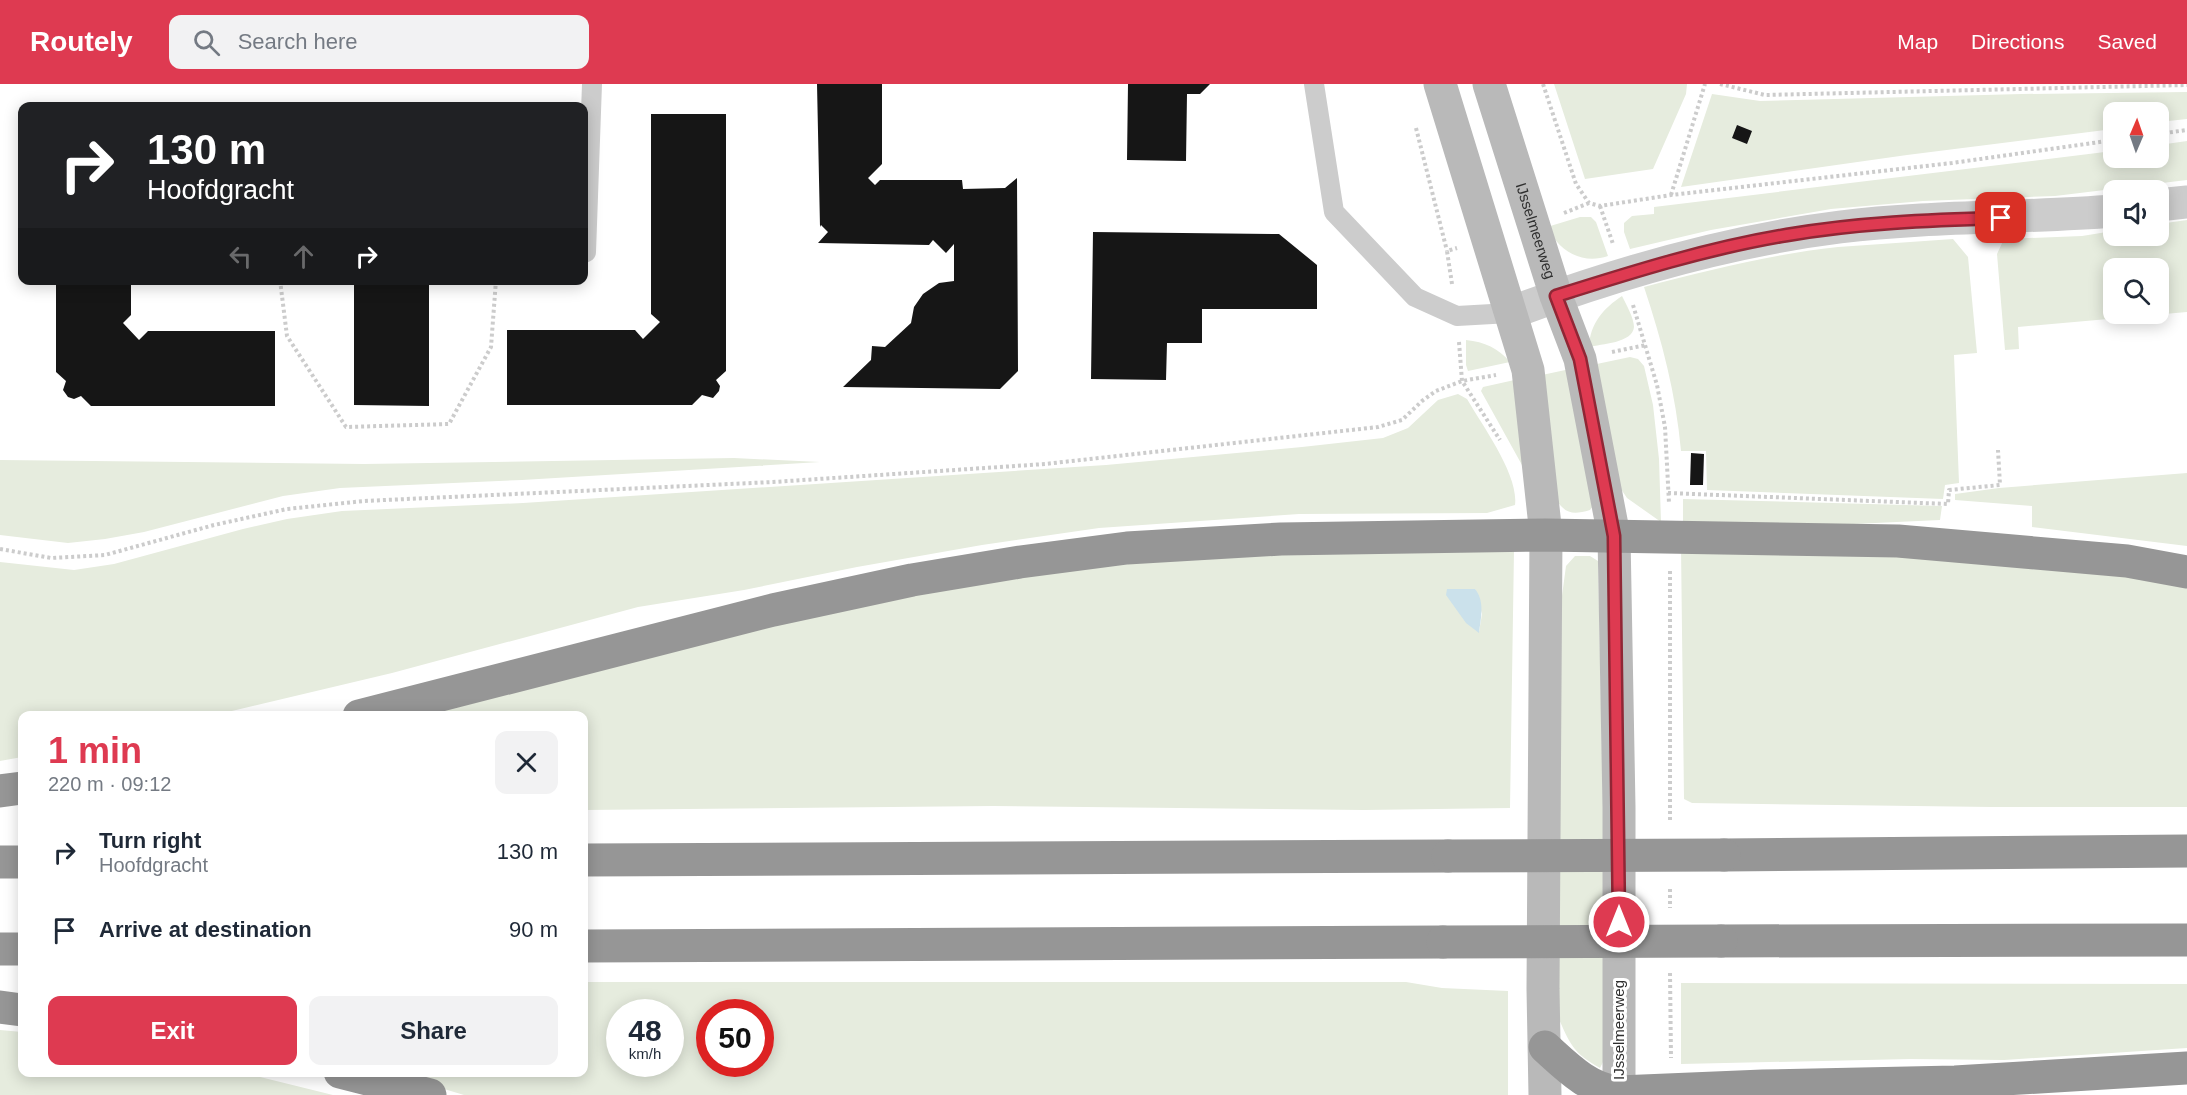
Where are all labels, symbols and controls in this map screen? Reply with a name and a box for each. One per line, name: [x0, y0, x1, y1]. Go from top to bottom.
search box: [169, 15, 589, 69]
text: Routely: [30, 26, 133, 57]
icon: search: [190, 26, 223, 59]
text: Search here: [238, 29, 358, 54]
text: Map: [1897, 30, 1938, 53]
text: Directions: [1971, 30, 2064, 53]
text: Saved: [2097, 30, 2157, 53]
north arrow: [2103, 102, 2169, 168]
map controls: [2103, 102, 2169, 324]
icon: right: [48, 126, 126, 204]
text: 130 m: [147, 126, 266, 173]
text: Hoofdgracht: [147, 175, 294, 205]
street label: IJsselmeerweg: [1513, 180, 1559, 281]
button: sound: [2103, 180, 2169, 246]
pin: [1975, 192, 2026, 243]
icon: arrive: [1984, 201, 2017, 234]
icon: left: [224, 240, 257, 273]
icon: ahead: [287, 240, 320, 273]
icon: right: [350, 240, 383, 273]
button: search: [2103, 258, 2169, 324]
text: 1 min: [48, 730, 142, 771]
button: close: [495, 731, 558, 794]
text: 220 m · 09:12: [48, 773, 171, 795]
text: Turn right: [99, 828, 201, 853]
icon: right: [48, 836, 81, 869]
text: 130 m: [497, 839, 558, 864]
text: Hoofdgracht: [99, 854, 208, 876]
position arrow: [1587, 890, 1651, 954]
icon: arrive: [48, 914, 81, 947]
text: Arrive at destination: [99, 917, 312, 942]
text: 90 m: [509, 917, 558, 942]
street label: IJsselmeerweg: [1610, 980, 1627, 1080]
button: Exit: [48, 996, 297, 1065]
button: Share: [309, 996, 558, 1065]
speed limit sign: 50: [696, 999, 774, 1077]
text: 48: [628, 1014, 662, 1047]
text: km/h: [629, 1045, 661, 1062]

